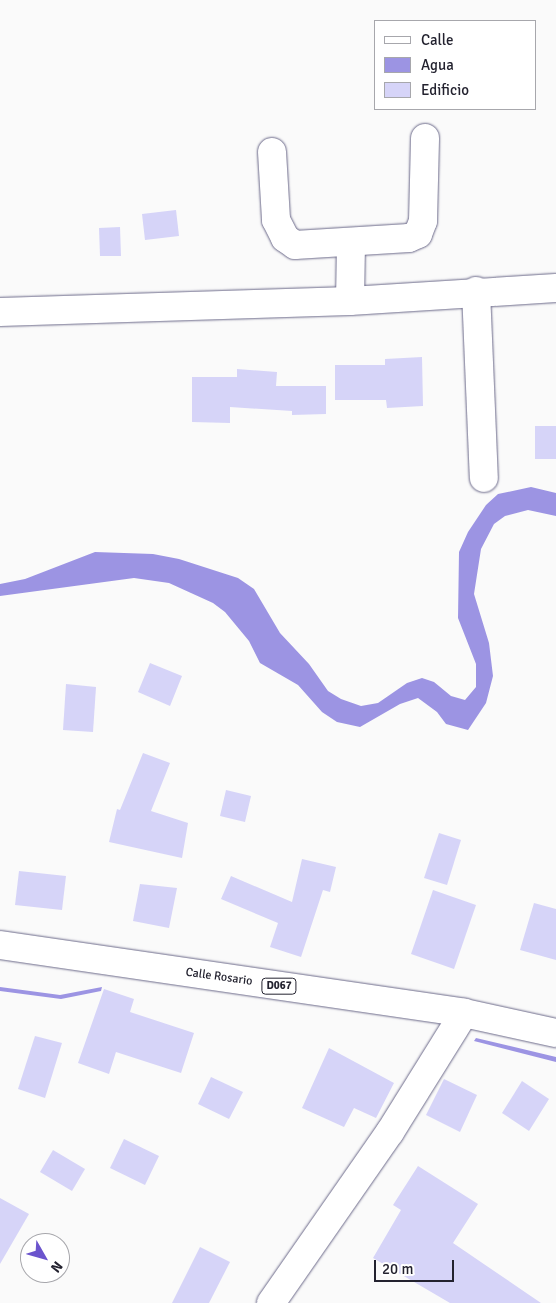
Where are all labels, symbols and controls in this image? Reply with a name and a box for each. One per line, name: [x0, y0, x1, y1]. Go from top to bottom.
legend: [374, 20, 536, 110]
text: Calle: [421, 31, 454, 49]
text: Agua: [421, 56, 454, 74]
text: Edificio: [421, 81, 469, 99]
street label: Calle Rosario: [185, 965, 253, 989]
road number: D067: [260, 978, 298, 994]
north arrow: [20, 1233, 70, 1283]
scale bar: [376, 1250, 456, 1282]
text: N: [47, 1258, 66, 1276]
text: 20 m: [382, 1260, 413, 1278]

